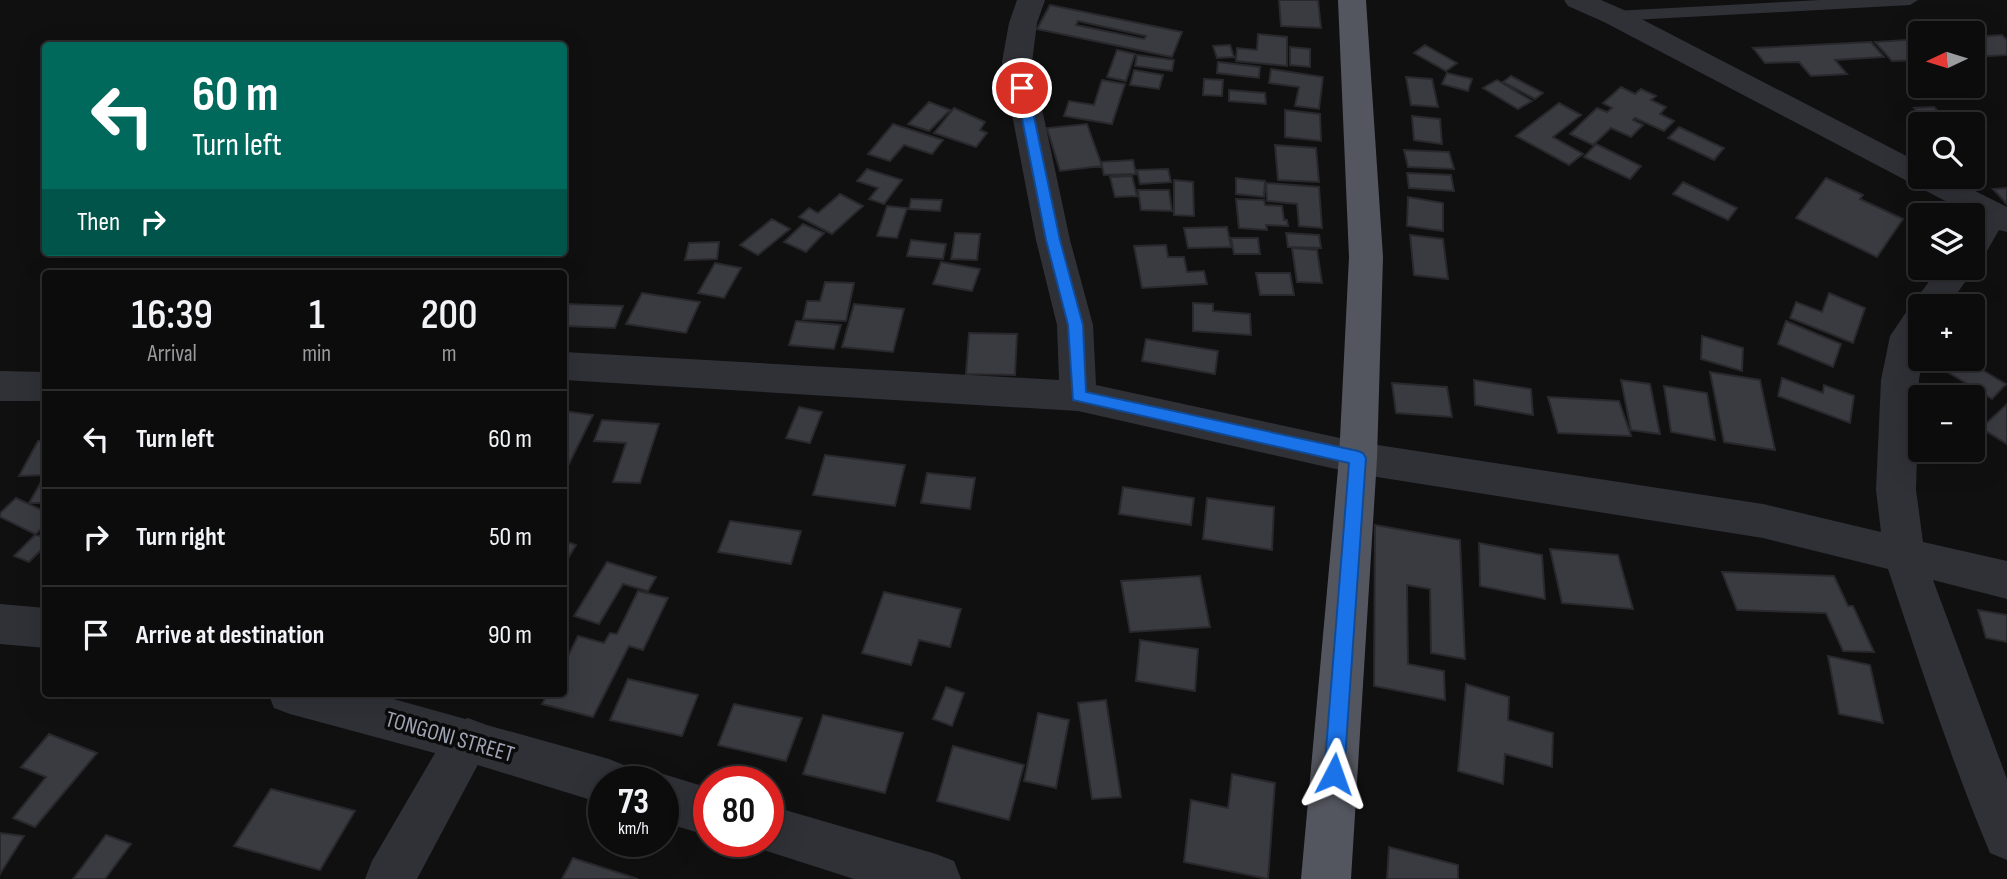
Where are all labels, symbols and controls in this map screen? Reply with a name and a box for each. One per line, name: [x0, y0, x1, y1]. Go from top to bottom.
north arrow: [1908, 21, 1984, 98]
map controls: [1908, 21, 1985, 462]
pin: [992, 58, 1052, 118]
text: 60 m: [192, 66, 279, 125]
icon: arrive: [1003, 69, 1041, 107]
icon: left: [77, 70, 168, 161]
button: search: [1908, 112, 1985, 189]
text: Turn left: [192, 126, 282, 165]
icon: right: [134, 203, 172, 241]
button: layers: [1908, 203, 1985, 280]
text: Then: [77, 207, 120, 238]
text: 16:39: [131, 290, 213, 341]
text: 1: [309, 290, 325, 341]
text: 200: [421, 290, 477, 341]
button: +: [1908, 294, 1985, 371]
text: Arrival: [147, 340, 197, 368]
text: min: [302, 340, 331, 368]
text: m: [442, 340, 456, 368]
button: −: [1908, 385, 1985, 462]
icon: left: [77, 420, 115, 458]
text: Turn left: [136, 424, 214, 455]
text: 60 m: [488, 424, 532, 455]
icon: right: [77, 518, 115, 556]
text: Turn right: [136, 522, 225, 553]
text: 50 m: [489, 522, 532, 553]
icon: arrive: [77, 616, 115, 654]
text: Arrive at destination: [136, 620, 324, 651]
text: 90 m: [488, 620, 532, 651]
street label: TONGONI STREET: [382, 705, 517, 769]
position arrow: [1297, 737, 1371, 811]
speed limit sign: 80: [693, 766, 784, 857]
text: 73: [618, 781, 649, 824]
text: km/h: [618, 818, 649, 839]

